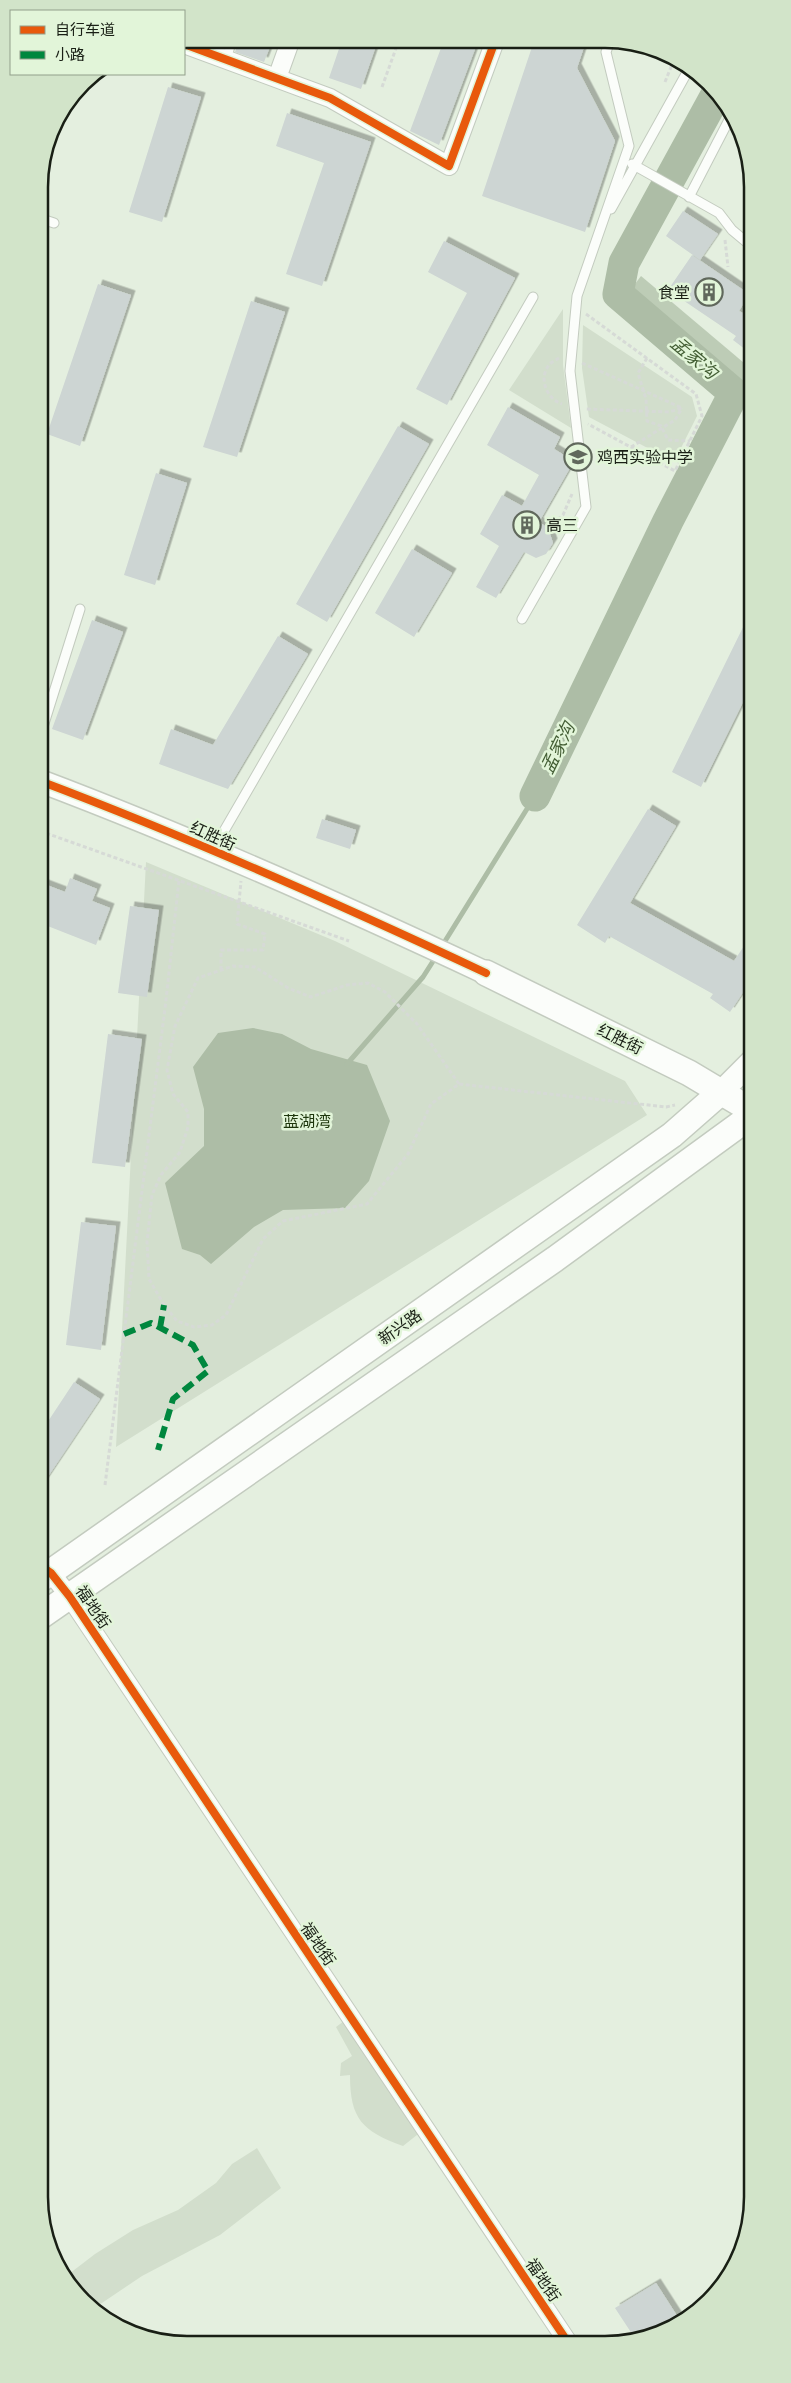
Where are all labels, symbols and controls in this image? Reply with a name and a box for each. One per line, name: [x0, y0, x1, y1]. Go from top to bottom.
legend: [10, 10, 185, 75]
text: 自行车道: [55, 21, 115, 38]
text: 小路: [55, 46, 85, 63]
building icon: 食堂: [694, 277, 724, 307]
place label: 食堂: [658, 284, 690, 301]
water label: 孟家沟: [667, 333, 723, 384]
school or university icon: 鸡西实验中学: [563, 442, 593, 472]
place label: 鸡西实验中学: [597, 449, 693, 466]
building icon: 高三: [512, 510, 542, 540]
place label: 高三: [546, 517, 578, 534]
water label: 孟家沟: [537, 718, 580, 777]
street label: 红胜街: [188, 818, 238, 854]
street label: 红胜街: [595, 1021, 645, 1057]
park label: 蓝湖湾: [283, 1113, 331, 1130]
street label: 新兴路: [375, 1306, 425, 1348]
street label: 福地街: [73, 1582, 113, 1632]
street label: 福地街: [298, 1919, 338, 1969]
street label: 福地街: [523, 2255, 563, 2305]

